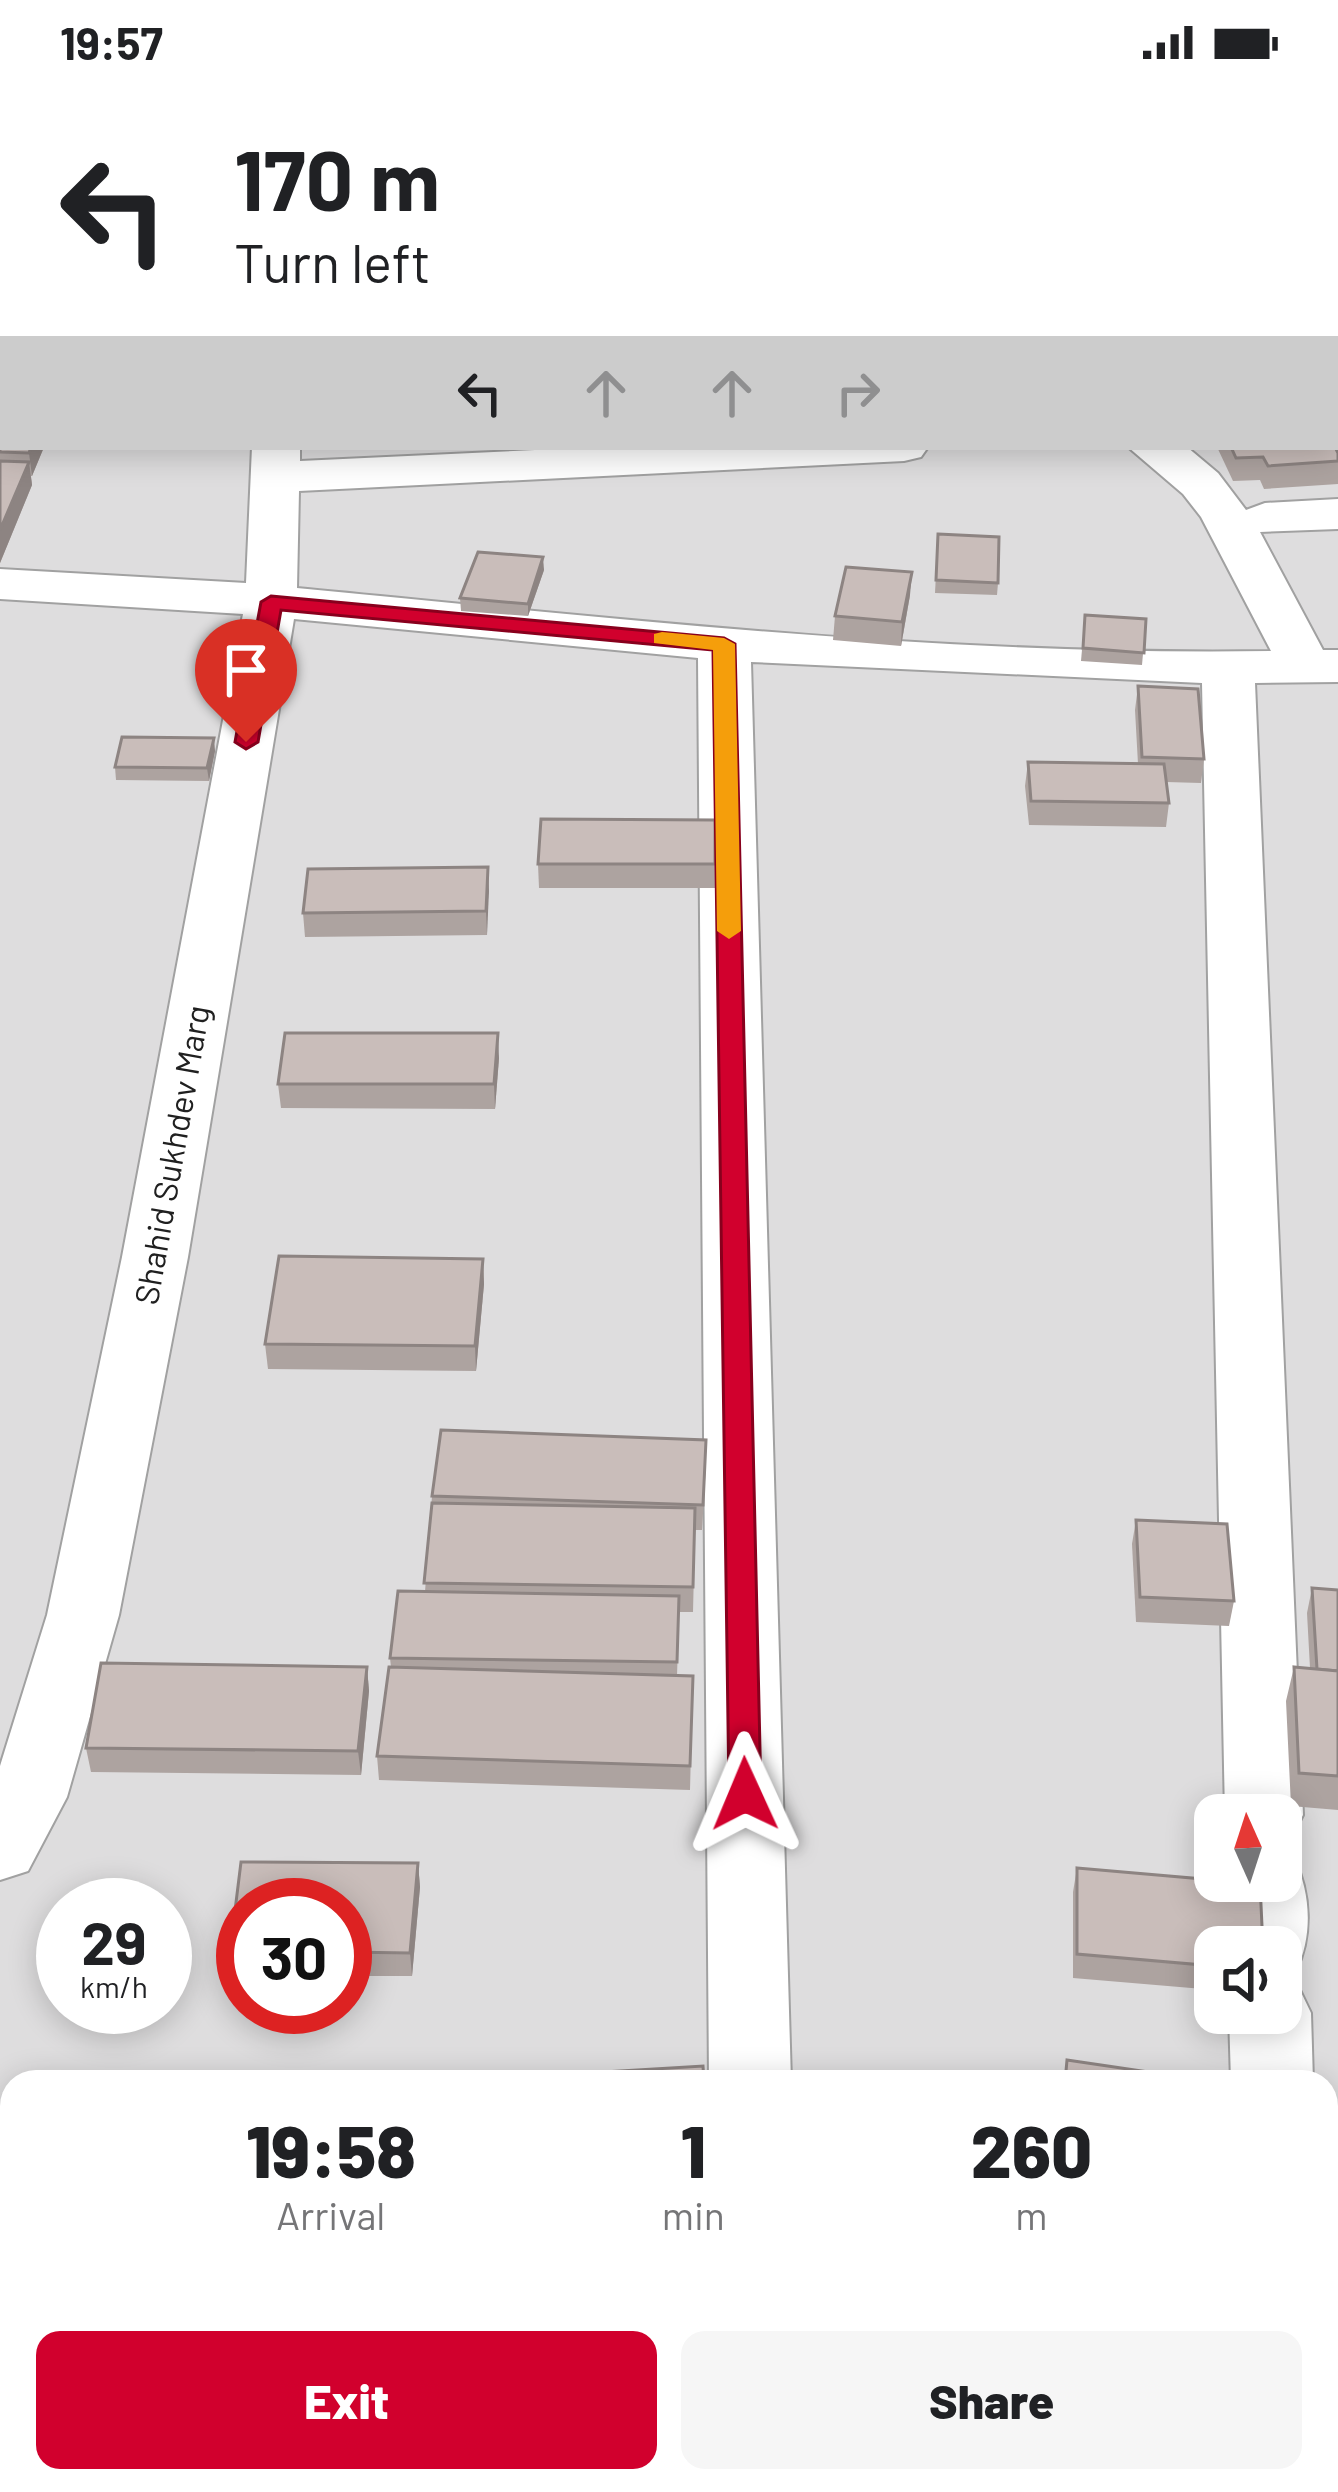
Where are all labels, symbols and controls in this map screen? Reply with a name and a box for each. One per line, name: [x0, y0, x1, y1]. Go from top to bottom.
text: 19:57: [60, 15, 163, 69]
text: 170 m: [234, 127, 440, 228]
icon: left: [36, 132, 192, 288]
text: Turn left: [234, 229, 431, 294]
icon: left: [447, 360, 513, 426]
icon: ahead: [573, 360, 639, 426]
icon: ahead: [699, 360, 765, 426]
icon: right: [825, 360, 891, 426]
pin: [195, 619, 297, 742]
icon: arrive: [213, 637, 279, 703]
street label: Shahid Sukhdev Marg: [125, 1002, 217, 1307]
position arrow: [682, 1731, 808, 1857]
north arrow: [1194, 1794, 1302, 1902]
map controls: [1194, 1794, 1302, 2034]
speed limit sign: 30: [216, 1878, 372, 2034]
text: 29: [81, 1905, 147, 1977]
button: sound: [1194, 1926, 1302, 2034]
text: km/h: [80, 1968, 148, 2004]
text: 19:58: [246, 2106, 416, 2192]
text: 1: [680, 2106, 706, 2192]
text: 260: [971, 2106, 1092, 2192]
text: Arrival: [276, 2191, 385, 2238]
text: min: [662, 2191, 725, 2238]
text: m: [1015, 2191, 1048, 2238]
button: Exit: [36, 2331, 657, 2469]
button: Share: [681, 2331, 1302, 2469]

